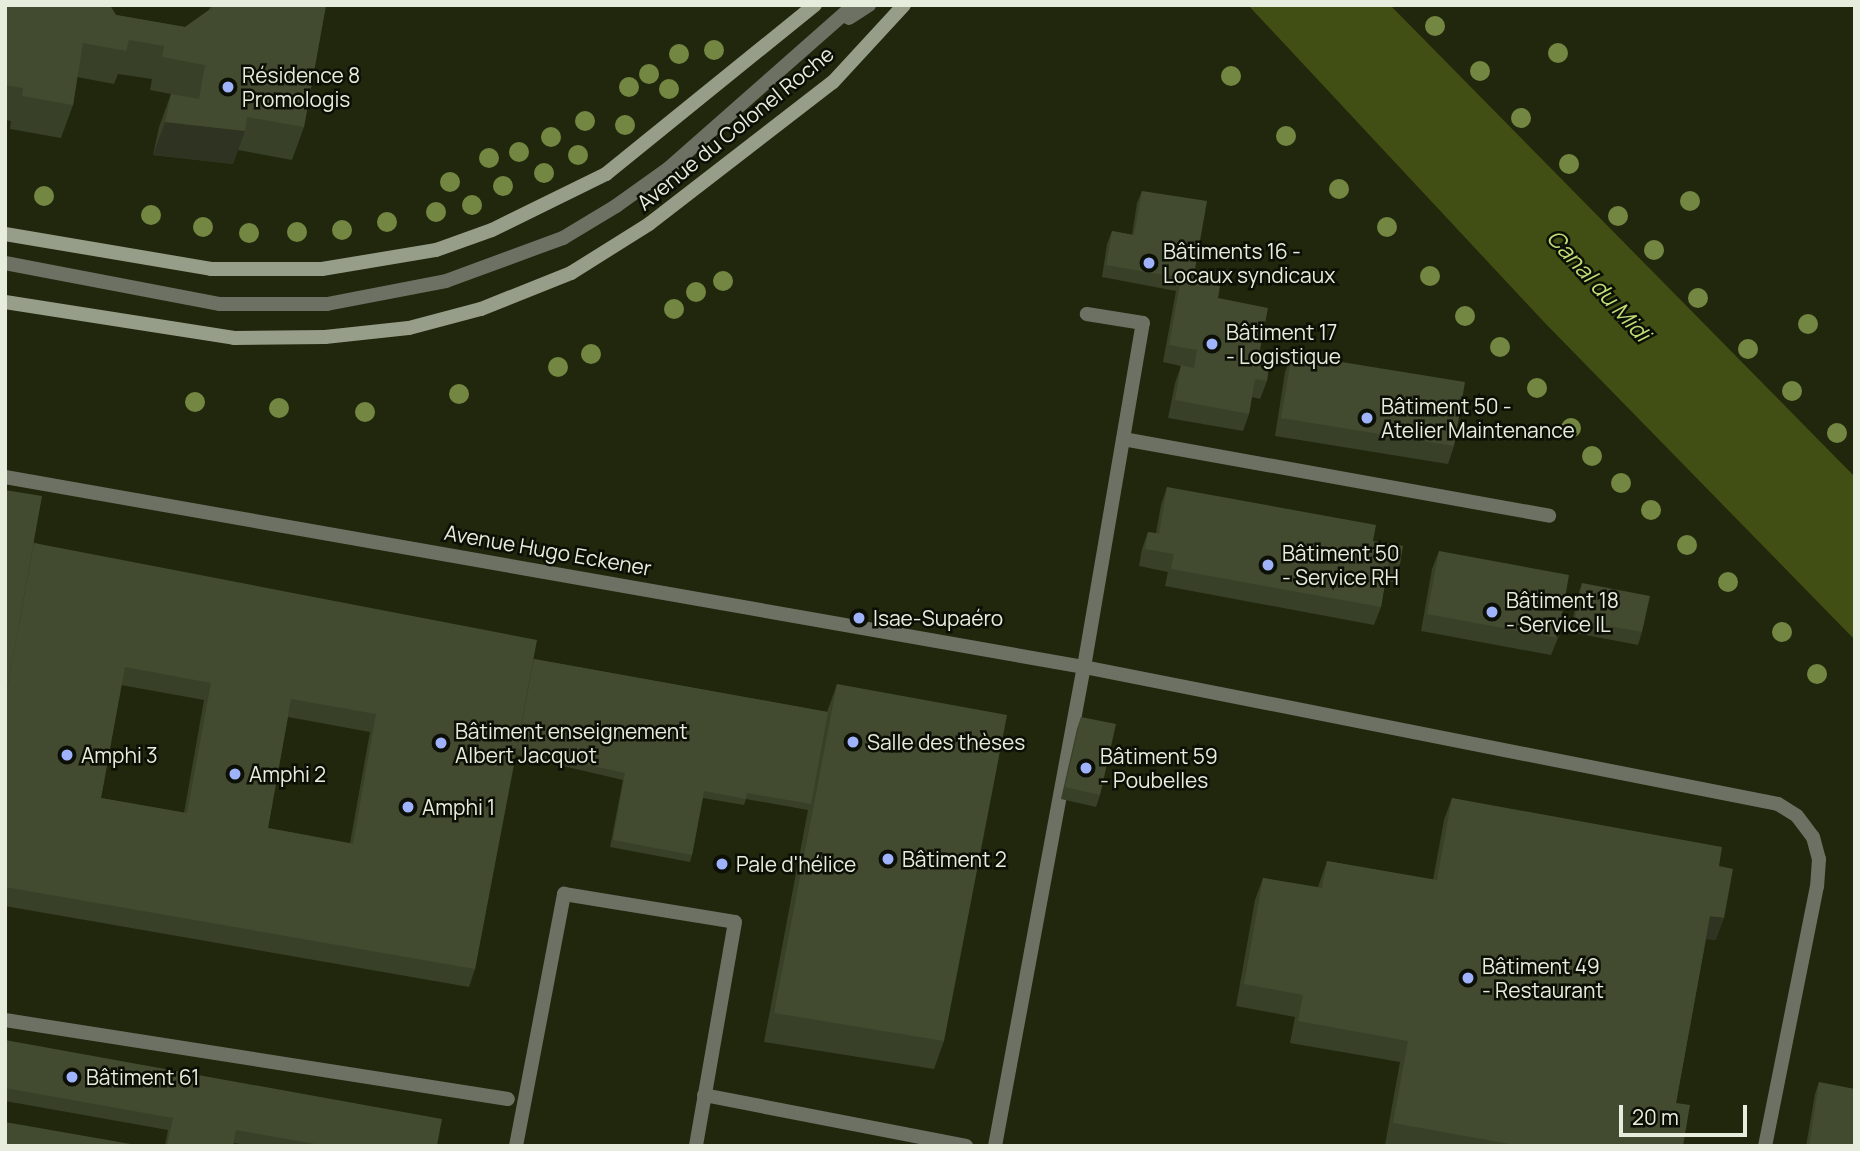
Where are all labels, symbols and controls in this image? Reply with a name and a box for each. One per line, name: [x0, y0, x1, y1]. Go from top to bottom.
street label: Avenue du Colonel Roche: [632, 41, 838, 215]
place label: Résidence 8 Promologis: [242, 62, 360, 112]
marker: Résidence 8 Promologis: [220, 79, 236, 95]
water label: Canal du Midi: [1541, 223, 1657, 347]
place label: Bâtiments 16 - Locaux syndicaux: [1163, 238, 1335, 288]
marker: Bâtiments 16 - Locaux syndicaux: [1141, 255, 1157, 271]
place label: Bâtiment 17 - Logistique: [1226, 319, 1341, 369]
marker: Bâtiment 17 - Logistique: [1204, 336, 1220, 352]
place label: Bâtiment 50 - Atelier Maintenance: [1381, 393, 1575, 443]
marker: Bâtiment 50 - Atelier Maintenance: [1359, 410, 1375, 426]
street label: Avenue Hugo Eckener: [442, 519, 654, 581]
place label: Bâtiment 50 - Service RH: [1282, 540, 1400, 590]
marker: Bâtiment 50 - Service RH: [1260, 557, 1276, 573]
place label: Bâtiment 18 - Service IL: [1506, 587, 1619, 637]
marker: Bâtiment 18 - Service IL: [1484, 604, 1500, 620]
place label: Isae-Supaéro: [873, 605, 1003, 631]
marker: Isae-Supaéro: [851, 610, 867, 626]
place label: Bâtiment enseignement Albert Jacquot: [455, 718, 688, 768]
place label: Salle des thèses: [867, 729, 1025, 755]
marker: Salle des thèses: [845, 734, 861, 750]
marker: Bâtiment enseignement Albert Jacquot: [433, 735, 449, 751]
place label: Amphi 3: [81, 742, 158, 768]
place label: Bâtiment 59 - Poubelles: [1100, 743, 1218, 793]
marker: Amphi 3: [59, 747, 75, 763]
marker: Bâtiment 59 - Poubelles: [1078, 760, 1094, 776]
place label: Amphi 2: [249, 761, 326, 787]
marker: Amphi 2: [227, 766, 243, 782]
place label: Amphi 1: [422, 794, 495, 820]
marker: Amphi 1: [400, 799, 416, 815]
place label: Bâtiment 2: [902, 846, 1007, 872]
place label: Pale d'hélice: [736, 851, 856, 877]
marker: Bâtiment 2: [880, 851, 896, 867]
marker: Pale d'hélice: [714, 856, 730, 872]
place label: Bâtiment 49 - Restaurant: [1482, 953, 1604, 1003]
marker: Bâtiment 49 - Restaurant: [1460, 970, 1476, 986]
place label: Bâtiment 61: [86, 1064, 200, 1090]
marker: Bâtiment 61: [64, 1069, 80, 1085]
scale bar: [1622, 1092, 1750, 1136]
text: 20 m: [1632, 1103, 1679, 1131]

